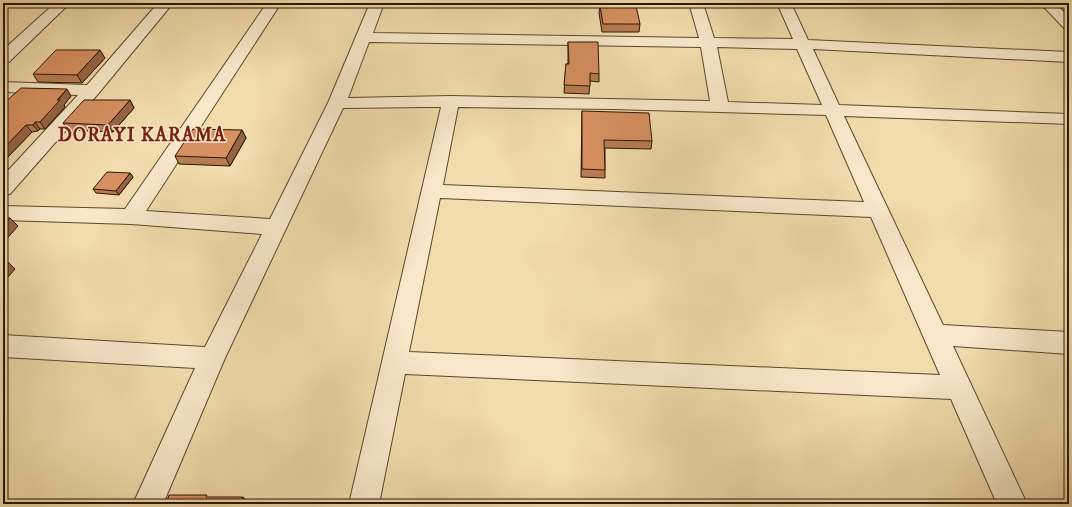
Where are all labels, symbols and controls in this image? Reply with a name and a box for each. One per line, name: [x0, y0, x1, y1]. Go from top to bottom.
district label: DORAYI KARAMA: [58, 124, 226, 147]

